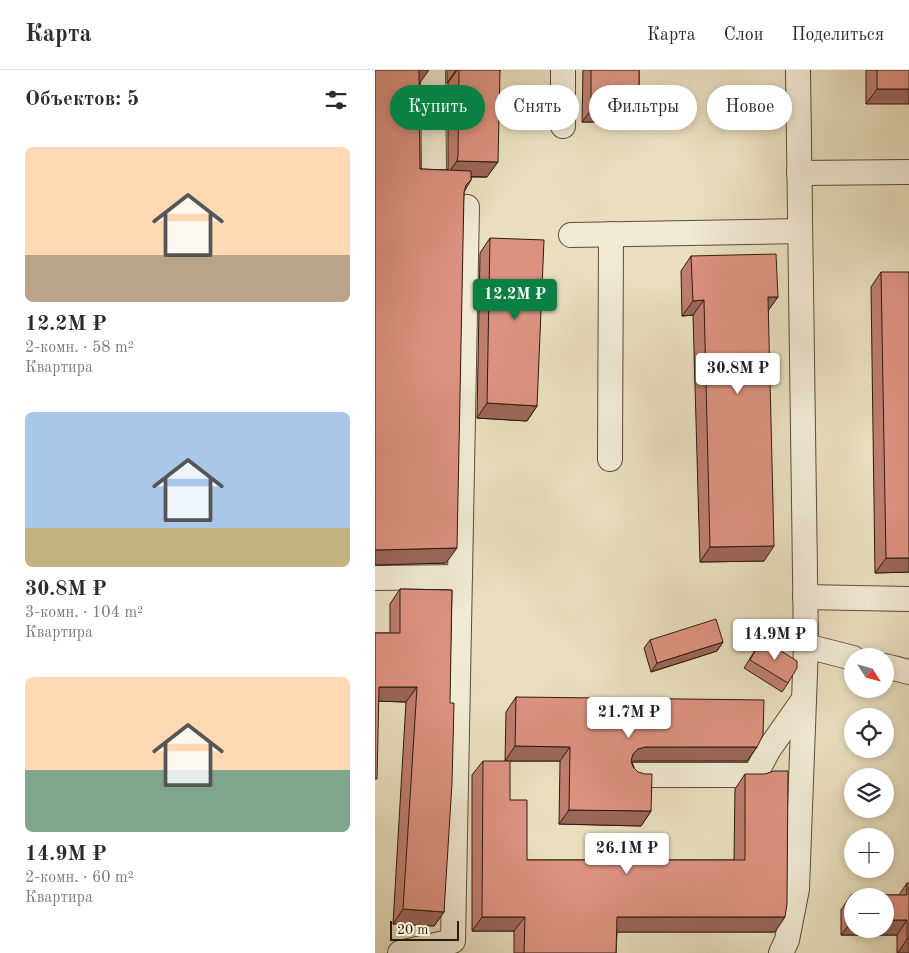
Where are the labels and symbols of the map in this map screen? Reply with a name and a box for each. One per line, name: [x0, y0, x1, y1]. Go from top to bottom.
pin: 12.2M ₽: [469, 278, 561, 321]
pin: 30.8M ₽: [692, 352, 784, 395]
pin: 14.9M ₽: [729, 618, 821, 661]
north arrow: [844, 648, 894, 698]
pin: 21.7M ₽: [583, 696, 675, 739]
pin: 26.1M ₽: [581, 832, 673, 875]
scale bar: [390, 918, 459, 941]

